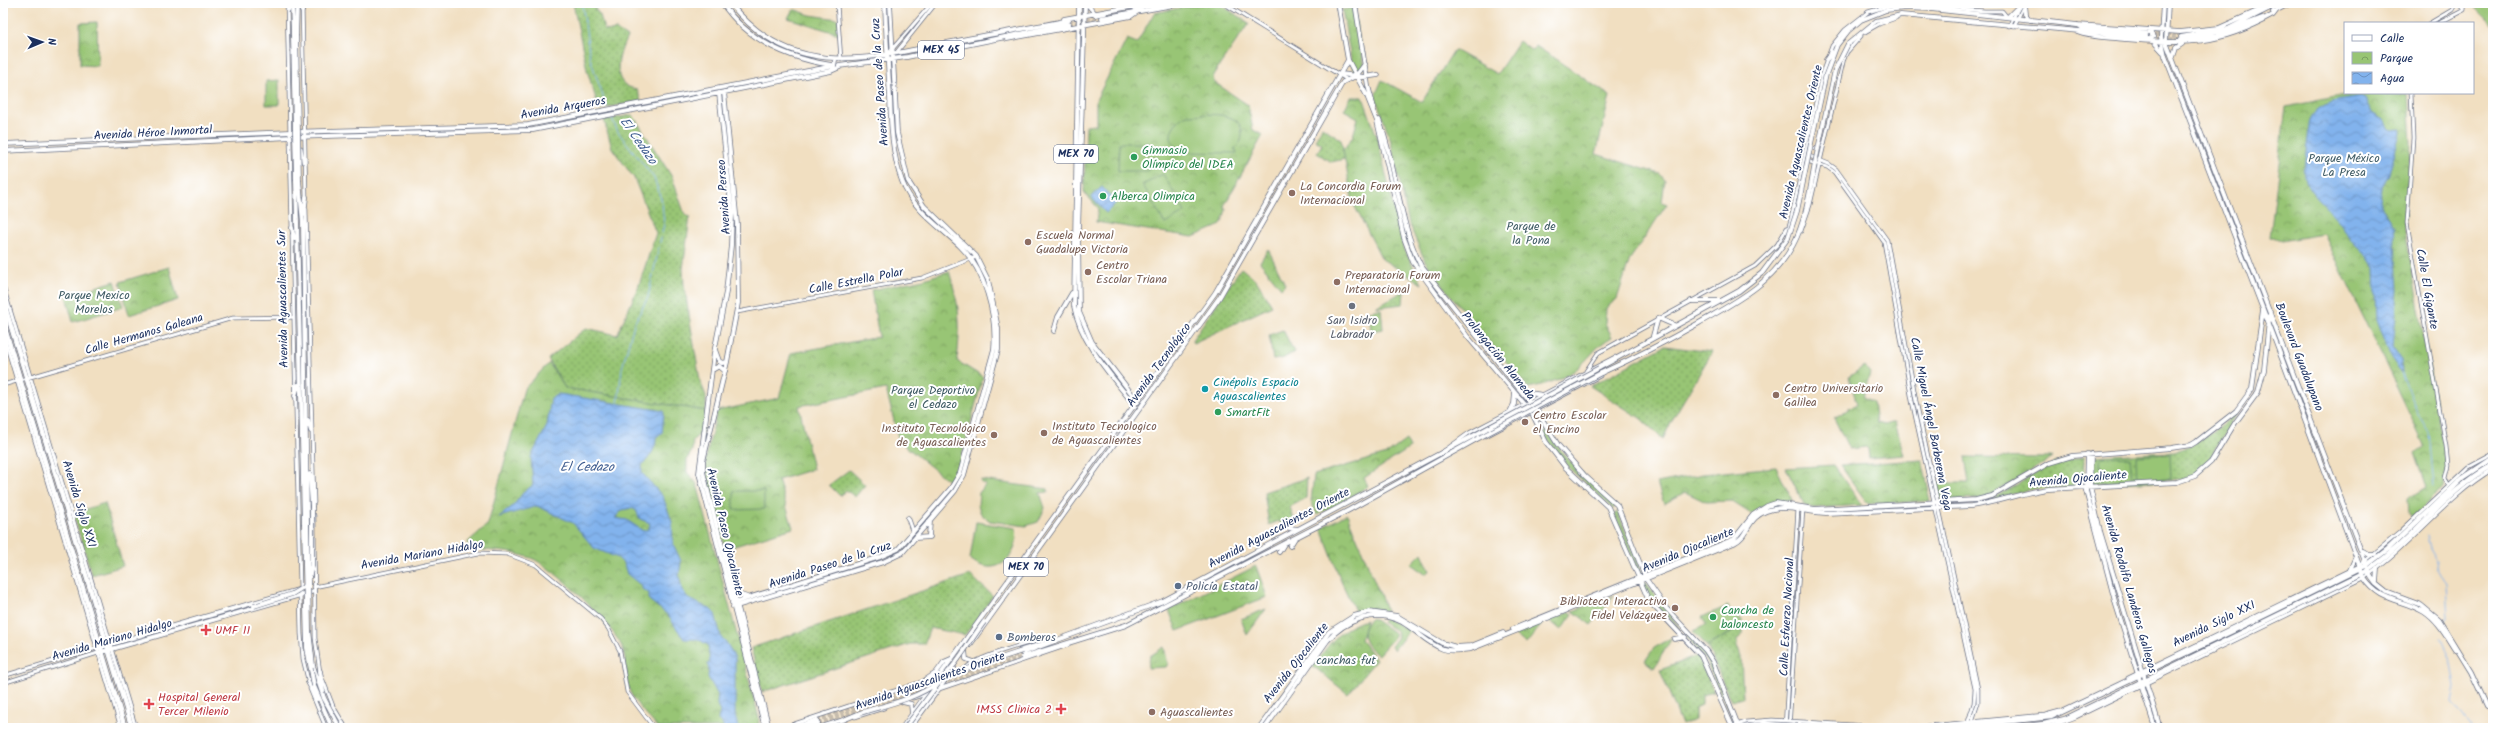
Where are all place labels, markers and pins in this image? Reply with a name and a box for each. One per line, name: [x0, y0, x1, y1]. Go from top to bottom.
place label: Gimnasio Olímpico del IDEA: [1142, 141, 1234, 174]
marker: Gimnasio Olímpico del IDEA: [1129, 152, 1139, 162]
place label: La Concordia Forum Internacional: [1300, 177, 1402, 210]
place label: Alberca Olimpica: [1111, 187, 1195, 206]
marker: La Concordia Forum Internacional: [1287, 188, 1297, 198]
marker: Alberca Olimpica: [1098, 191, 1108, 201]
place label: Escuela Normal Guadalupe Victoria: [1036, 226, 1128, 259]
marker: Escuela Normal Guadalupe Victoria: [1023, 237, 1033, 247]
place label: Centro Escolar Triana: [1096, 256, 1168, 289]
place label: Preparatoria Forum Internacional: [1345, 266, 1441, 299]
marker: Centro Escolar Triana: [1083, 267, 1093, 277]
marker: Preparatoria Forum Internacional: [1332, 277, 1342, 287]
marker: San Isidro Labrador: [1347, 301, 1357, 311]
place label: San Isidro Labrador: [1327, 311, 1377, 344]
place label: Cinépolis Espacio Aguascalientes: [1213, 373, 1299, 406]
place label: Centro Universitario Galilea: [1784, 379, 1883, 412]
marker: Cinépolis Espacio Aguascalientes: [1200, 384, 1210, 394]
marker: Centro Universitario Galilea: [1771, 390, 1781, 400]
place label: SmartFit: [1226, 403, 1270, 422]
place label: Centro Escolar el Encino: [1533, 406, 1607, 439]
marker: SmartFit: [1213, 407, 1223, 417]
place label: Instituto Tecnologico de Aguascalientes: [1052, 417, 1157, 450]
marker: Centro Escolar el Encino: [1520, 417, 1530, 427]
place label: Instituto Tecnológico de Aguascalientes: [881, 419, 986, 452]
marker: Instituto Tecnologico de Aguascalientes: [1039, 428, 1049, 438]
marker: Instituto Tecnológico de Aguascalientes: [989, 430, 999, 440]
place label: Policía Estatal: [1186, 577, 1258, 596]
marker: Policía Estatal: [1173, 581, 1183, 591]
place label: Biblioteca Interactiva Fidel Velázquez: [1560, 592, 1667, 625]
place label: Cancha de baloncesto: [1721, 601, 1774, 634]
marker: Biblioteca Interactiva Fidel Velázquez: [1670, 603, 1680, 613]
marker: Cancha de baloncesto: [1708, 612, 1718, 622]
place label: UMF 11: [215, 621, 251, 640]
marker: UMF 11: [200, 624, 212, 636]
place label: Bomberos: [1007, 628, 1056, 647]
marker: Bomberos: [994, 632, 1004, 642]
place label: Hospital General Tercer Milenio: [158, 688, 240, 721]
marker: Hospital General Tercer Milenio: [143, 698, 155, 710]
place label: IMSS Clinica 2: [976, 700, 1052, 719]
marker: IMSS Clinica 2: [1055, 703, 1067, 715]
place label: Aguascalientes: [1160, 703, 1233, 722]
marker: Aguascalientes: [1147, 707, 1157, 717]

